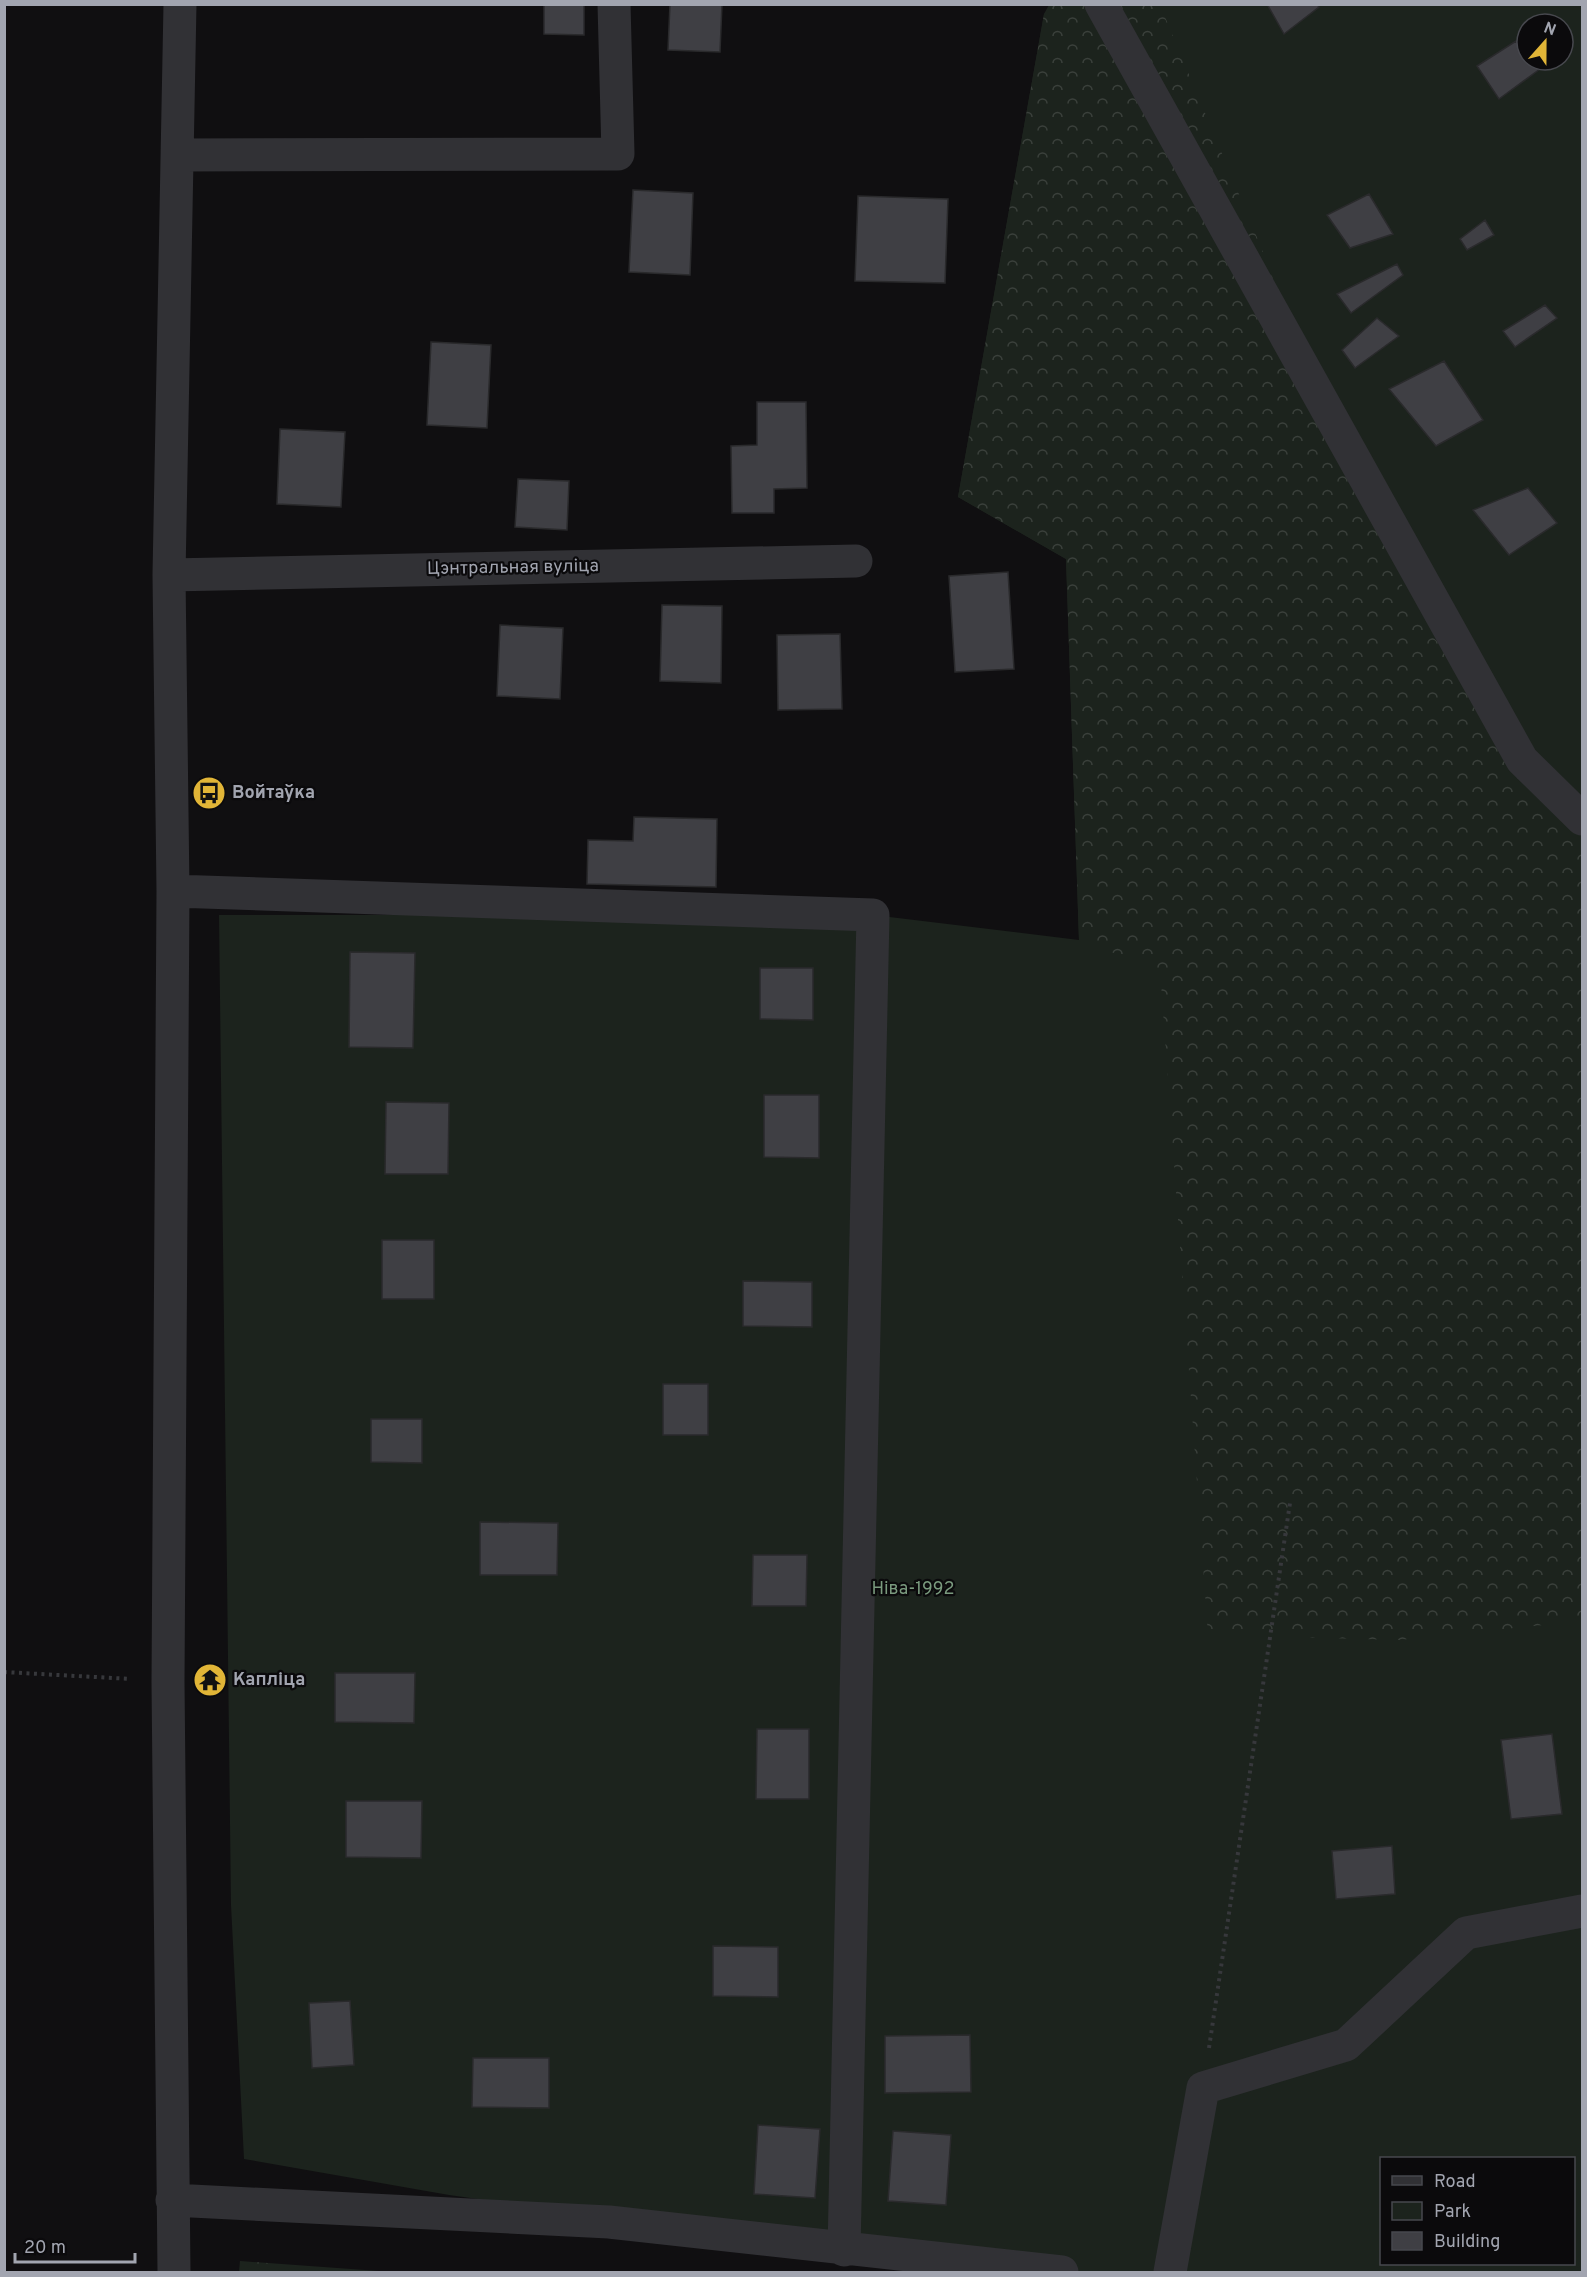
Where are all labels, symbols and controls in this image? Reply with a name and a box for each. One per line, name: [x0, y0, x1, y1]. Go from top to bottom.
north arrow: [1515, 12, 1575, 72]
text: N: [1541, 18, 1559, 41]
street label: Цэнтральная вуліца: [427, 555, 599, 581]
bus stop icon: Войтаўка: [191, 775, 227, 811]
place label: Войтаўка: [232, 782, 315, 805]
park label: Ніва-1992: [871, 1578, 955, 1601]
temple icon: Капліца: [192, 1662, 228, 1698]
place label: Капліца: [233, 1669, 305, 1692]
legend: [1380, 2157, 1575, 2265]
text: Road: [1434, 2171, 1476, 2194]
text: Park: [1434, 2201, 1471, 2224]
scale bar: [15, 2226, 135, 2264]
text: Building: [1434, 2231, 1500, 2254]
text: 20 m: [24, 2237, 66, 2260]

